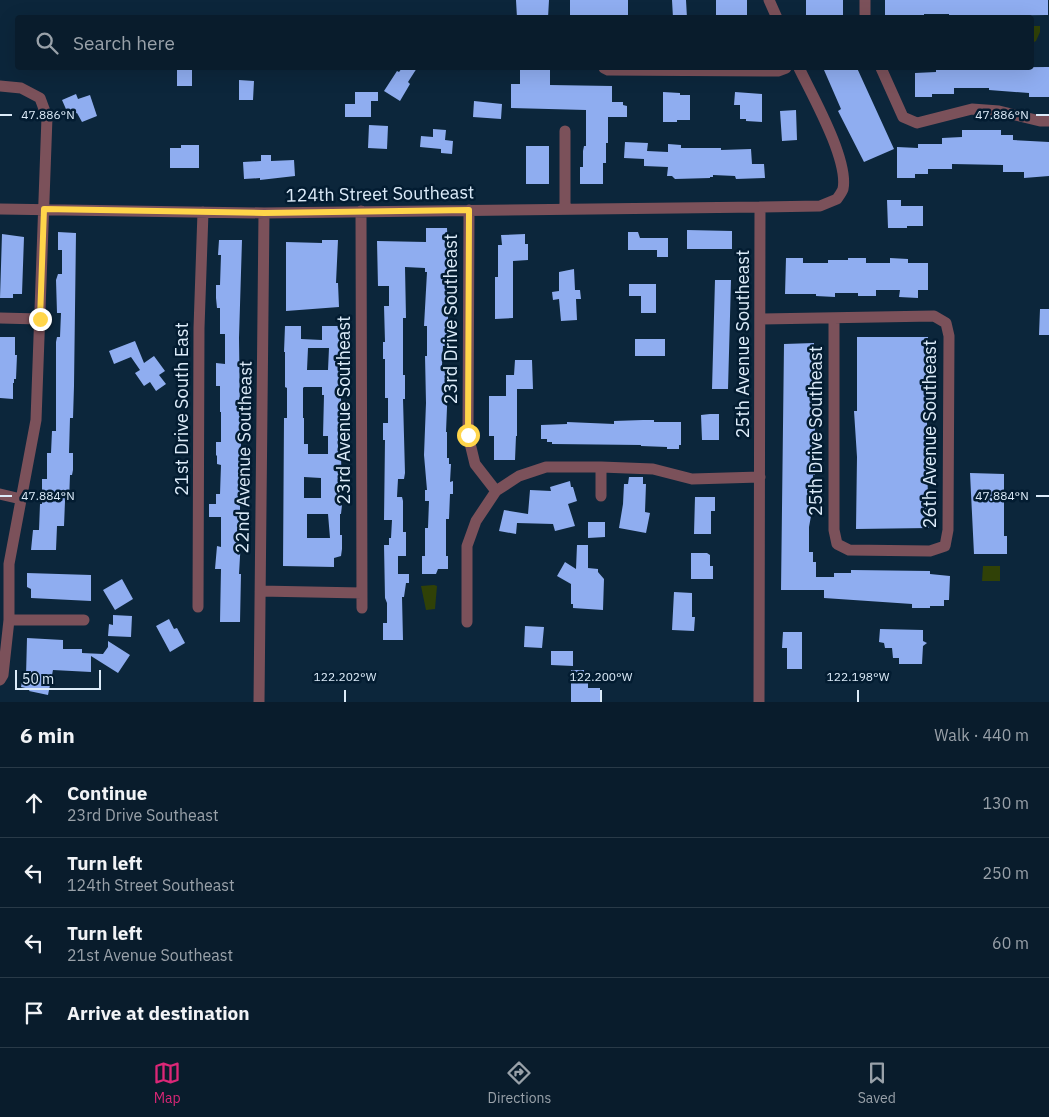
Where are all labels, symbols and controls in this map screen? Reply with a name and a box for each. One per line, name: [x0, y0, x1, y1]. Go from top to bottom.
search box: [15, 15, 1034, 70]
icon: search: [33, 29, 61, 57]
text: Search here: [73, 31, 175, 55]
text: 47.886°N: [21, 107, 75, 122]
text: 47.886°N: [975, 107, 1029, 122]
street label: 124th Street Southeast: [286, 180, 474, 207]
street label: 23rd Drive Southeast: [439, 234, 462, 404]
street label: 25th Avenue Southeast: [731, 250, 754, 438]
route end: [29, 308, 52, 331]
street label: 23rd Avenue Southeast: [332, 316, 355, 504]
street label: 21st Drive South East: [170, 322, 193, 496]
street label: 26th Avenue Southeast: [918, 340, 941, 528]
street label: 25th Drive Southeast: [804, 346, 827, 516]
street label: 22nd Avenue Southeast: [230, 360, 257, 553]
route start: [457, 424, 480, 447]
text: 47.884°N: [21, 488, 75, 503]
text: 47.884°N: [975, 488, 1029, 503]
scale bar: [15, 667, 101, 690]
text: 122.202°W: [314, 669, 377, 684]
text: 122.200°W: [570, 669, 633, 684]
text: 122.198°W: [827, 669, 890, 684]
text: 50 m: [22, 670, 54, 688]
text: 6 min: [20, 721, 75, 749]
text: Walk · 440 m: [934, 725, 1029, 745]
text: Continue: [67, 781, 147, 805]
icon: ahead: [20, 789, 48, 817]
text: 130 m: [982, 793, 1029, 813]
text: 23rd Drive Southeast: [67, 805, 219, 825]
text: Turn left: [67, 851, 143, 875]
icon: left: [20, 859, 48, 887]
text: 250 m: [982, 863, 1029, 883]
text: 124th Street Southeast: [67, 875, 235, 895]
text: Turn left: [67, 921, 143, 945]
icon: left: [20, 929, 48, 957]
text: 60 m: [992, 933, 1029, 953]
text: 21st Avenue Southeast: [67, 945, 233, 965]
icon: arrive: [20, 999, 48, 1027]
text: Arrive at destination: [67, 1001, 250, 1025]
tab: Map: [153, 1059, 181, 1107]
tab: Directions: [488, 1059, 551, 1107]
tab: Saved: [858, 1059, 896, 1107]

